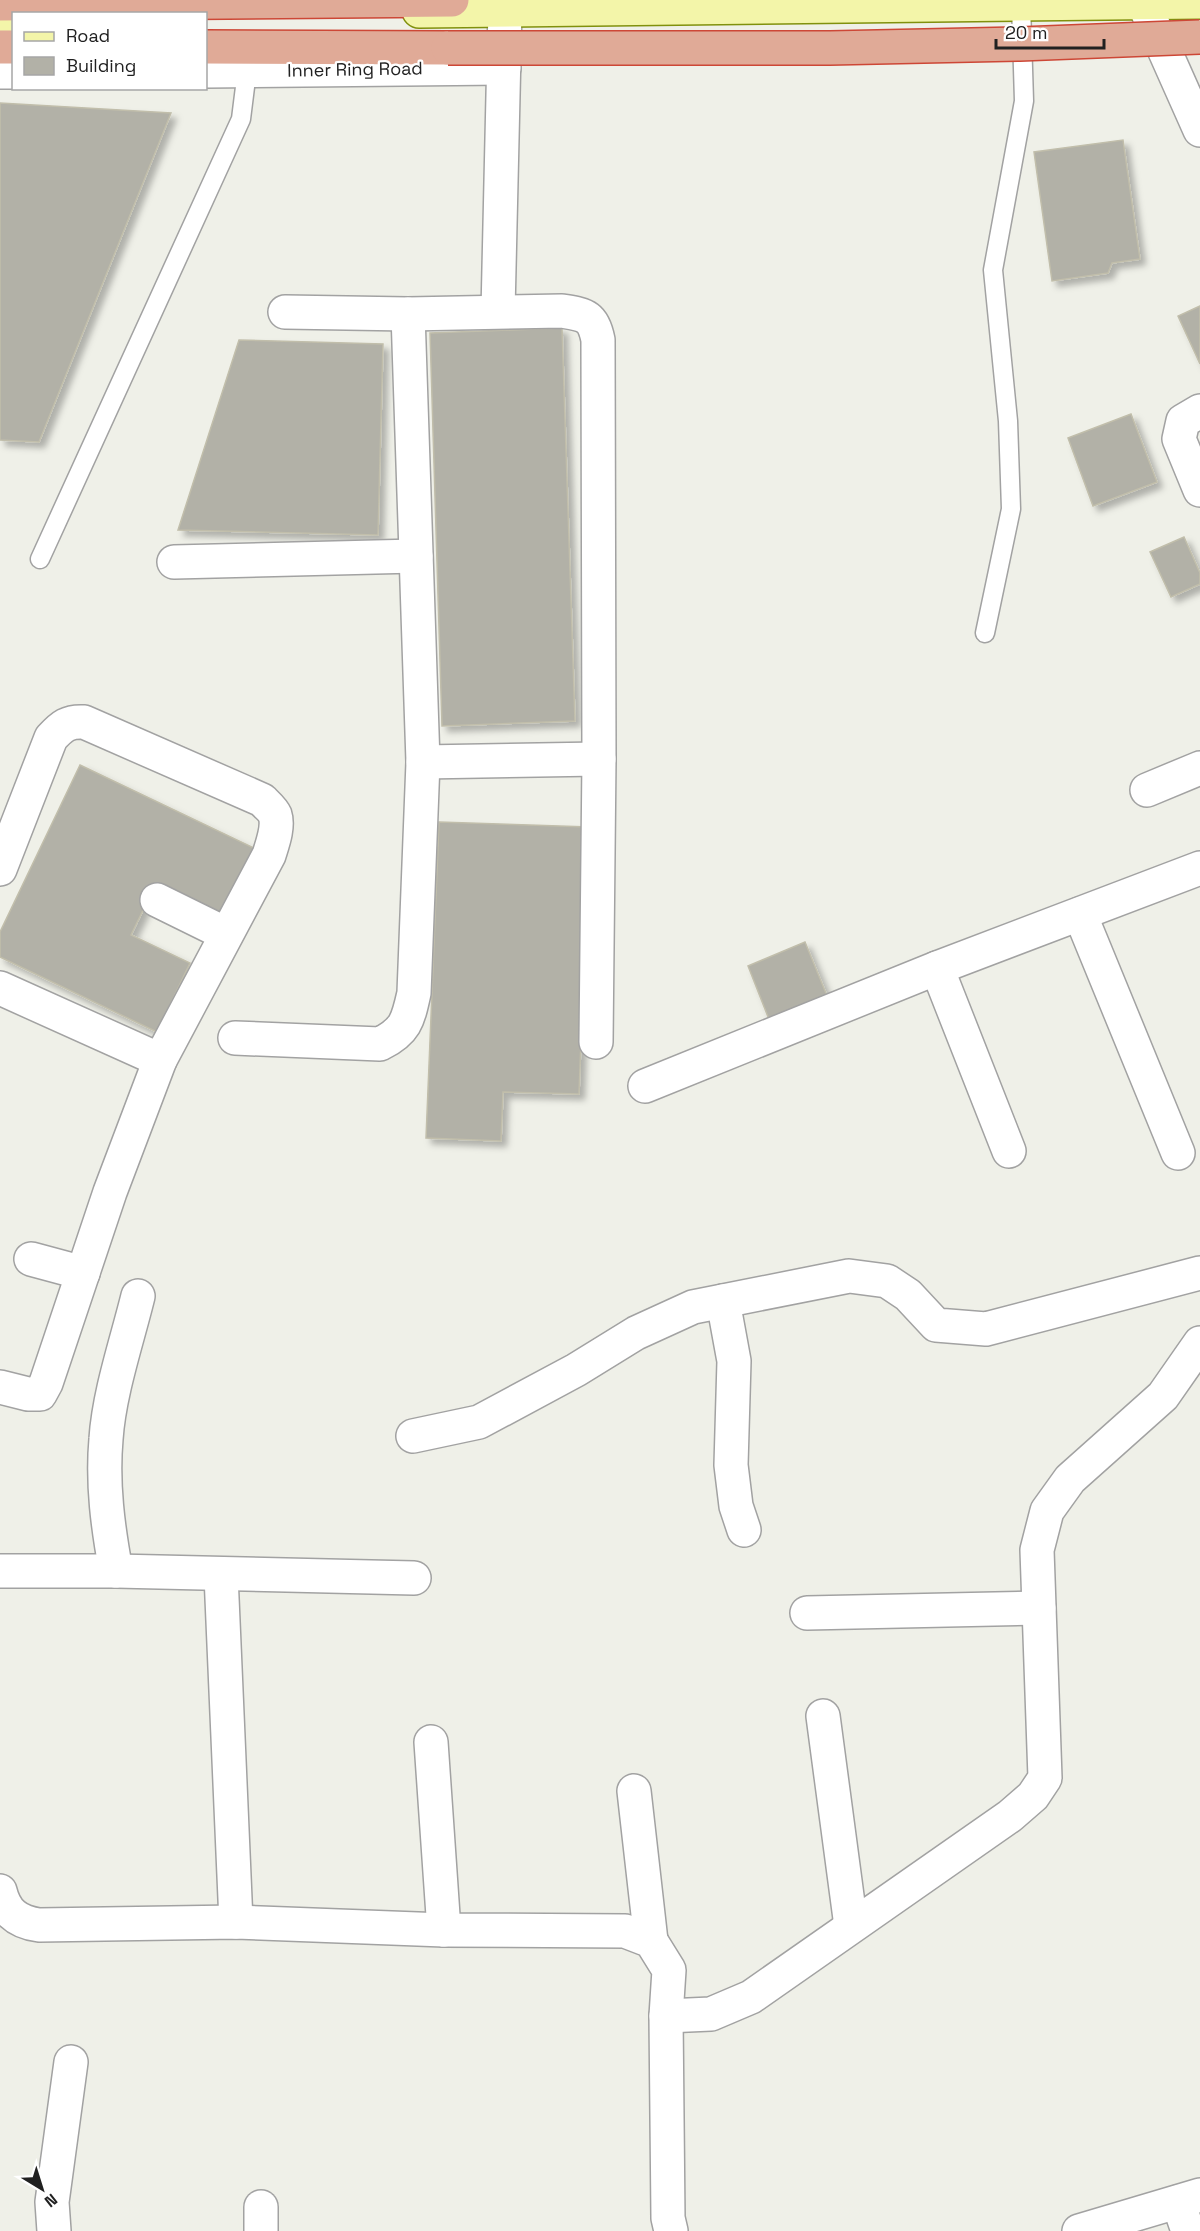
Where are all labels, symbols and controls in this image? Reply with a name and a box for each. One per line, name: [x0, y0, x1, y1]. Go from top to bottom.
legend: [12, 12, 207, 90]
scale bar: [996, 12, 1104, 50]
text: 20 m: [1005, 21, 1048, 44]
text: Road: [66, 24, 110, 47]
text: Building: [66, 54, 136, 77]
street label: Inner Ring Road: [287, 56, 423, 82]
north arrow: [12, 2159, 72, 2219]
text: N: [40, 2189, 62, 2212]

